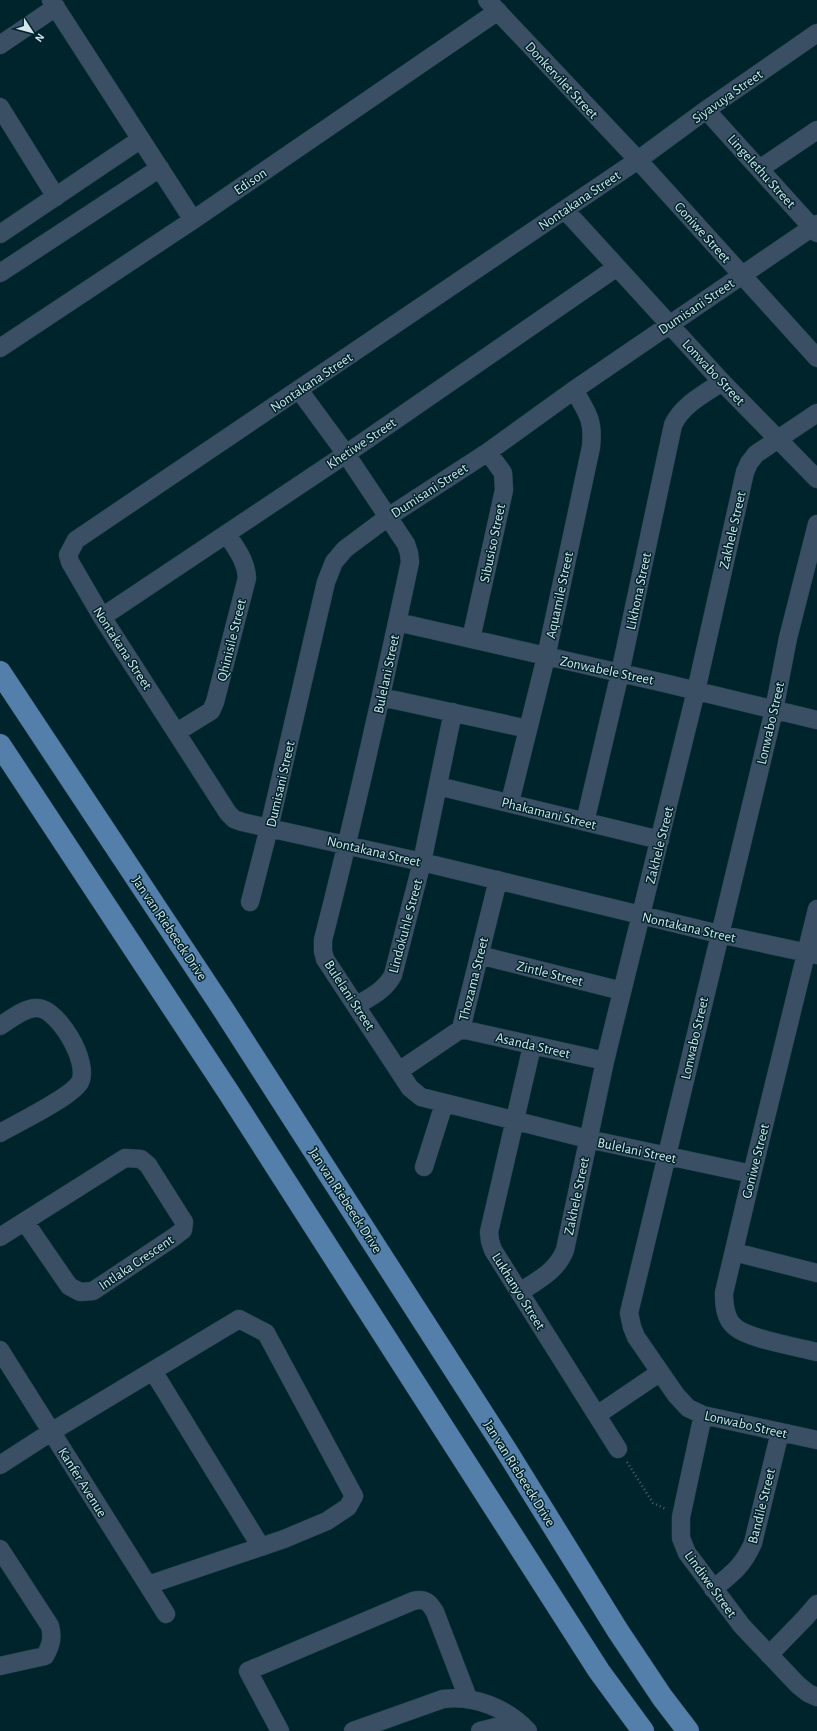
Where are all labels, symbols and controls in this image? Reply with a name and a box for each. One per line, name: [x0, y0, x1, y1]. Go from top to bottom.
north arrow: [12, 12, 52, 52]
text: N: [33, 31, 46, 44]
street label: Donkervilet Street: [522, 40, 601, 122]
street label: Siyavuya Street: [690, 67, 766, 126]
street label: Lingelethu Street: [725, 132, 798, 212]
street label: Edison: [232, 166, 269, 198]
street label: Nontakana Street: [536, 168, 624, 233]
street label: Goniwe Street: [671, 200, 733, 266]
street label: Dumisani Street: [656, 276, 737, 337]
street label: Lonwabo Street: [679, 337, 748, 409]
street label: Nontakana Street: [268, 350, 356, 415]
street label: Khetiwe Street: [324, 415, 399, 472]
street label: Dumisani Street: [389, 461, 471, 521]
street label: Zakhele Street: [717, 490, 749, 570]
street label: Sibusiso Street: [478, 502, 508, 584]
street label: Aquamile Street: [544, 550, 576, 640]
street label: Likhona Street: [624, 551, 654, 631]
street label: Qhinisile Street: [215, 597, 249, 683]
street label: Nontakana Street: [90, 605, 154, 693]
street label: Bulelani Street: [372, 633, 402, 715]
street label: Zonwabele Street: [559, 654, 655, 688]
street label: Lonwabo Street: [755, 680, 787, 766]
street label: Dumisani Street: [264, 739, 298, 829]
street label: Phakamani Street: [500, 795, 598, 833]
street label: Zakhele Street: [644, 805, 676, 885]
street label: Nontakana Street: [326, 834, 422, 870]
street label: Jan van Riebeeck Drive: [129, 874, 209, 983]
street label: Lindokuhle Street: [387, 877, 425, 975]
street label: Nontakana Street: [641, 910, 737, 946]
street label: Thozama Street: [457, 935, 491, 1023]
street label: Bulelani Street: [321, 958, 377, 1033]
street label: Zintle Street: [515, 959, 585, 989]
street label: Lonwabo Street: [679, 995, 711, 1081]
street label: Asanda Street: [494, 1031, 572, 1061]
street label: Goniwe Street: [740, 1122, 772, 1200]
street label: Bulelani Street: [596, 1136, 678, 1166]
street label: Jan van Riebeeck Drive: [306, 1145, 384, 1256]
street label: Zakhele Street: [562, 1156, 592, 1236]
street label: Intlaka Crescent: [97, 1232, 177, 1293]
street label: Lukhanyo Street: [489, 1251, 548, 1333]
street label: Lonwabo Street: [703, 1409, 789, 1441]
street label: Jan van Riebeeck Drive: [481, 1418, 558, 1529]
street label: Kanfer Avenue: [55, 1445, 109, 1520]
street label: Bandile Street: [746, 1467, 778, 1545]
street label: Lindiwe Street: [682, 1549, 739, 1621]

